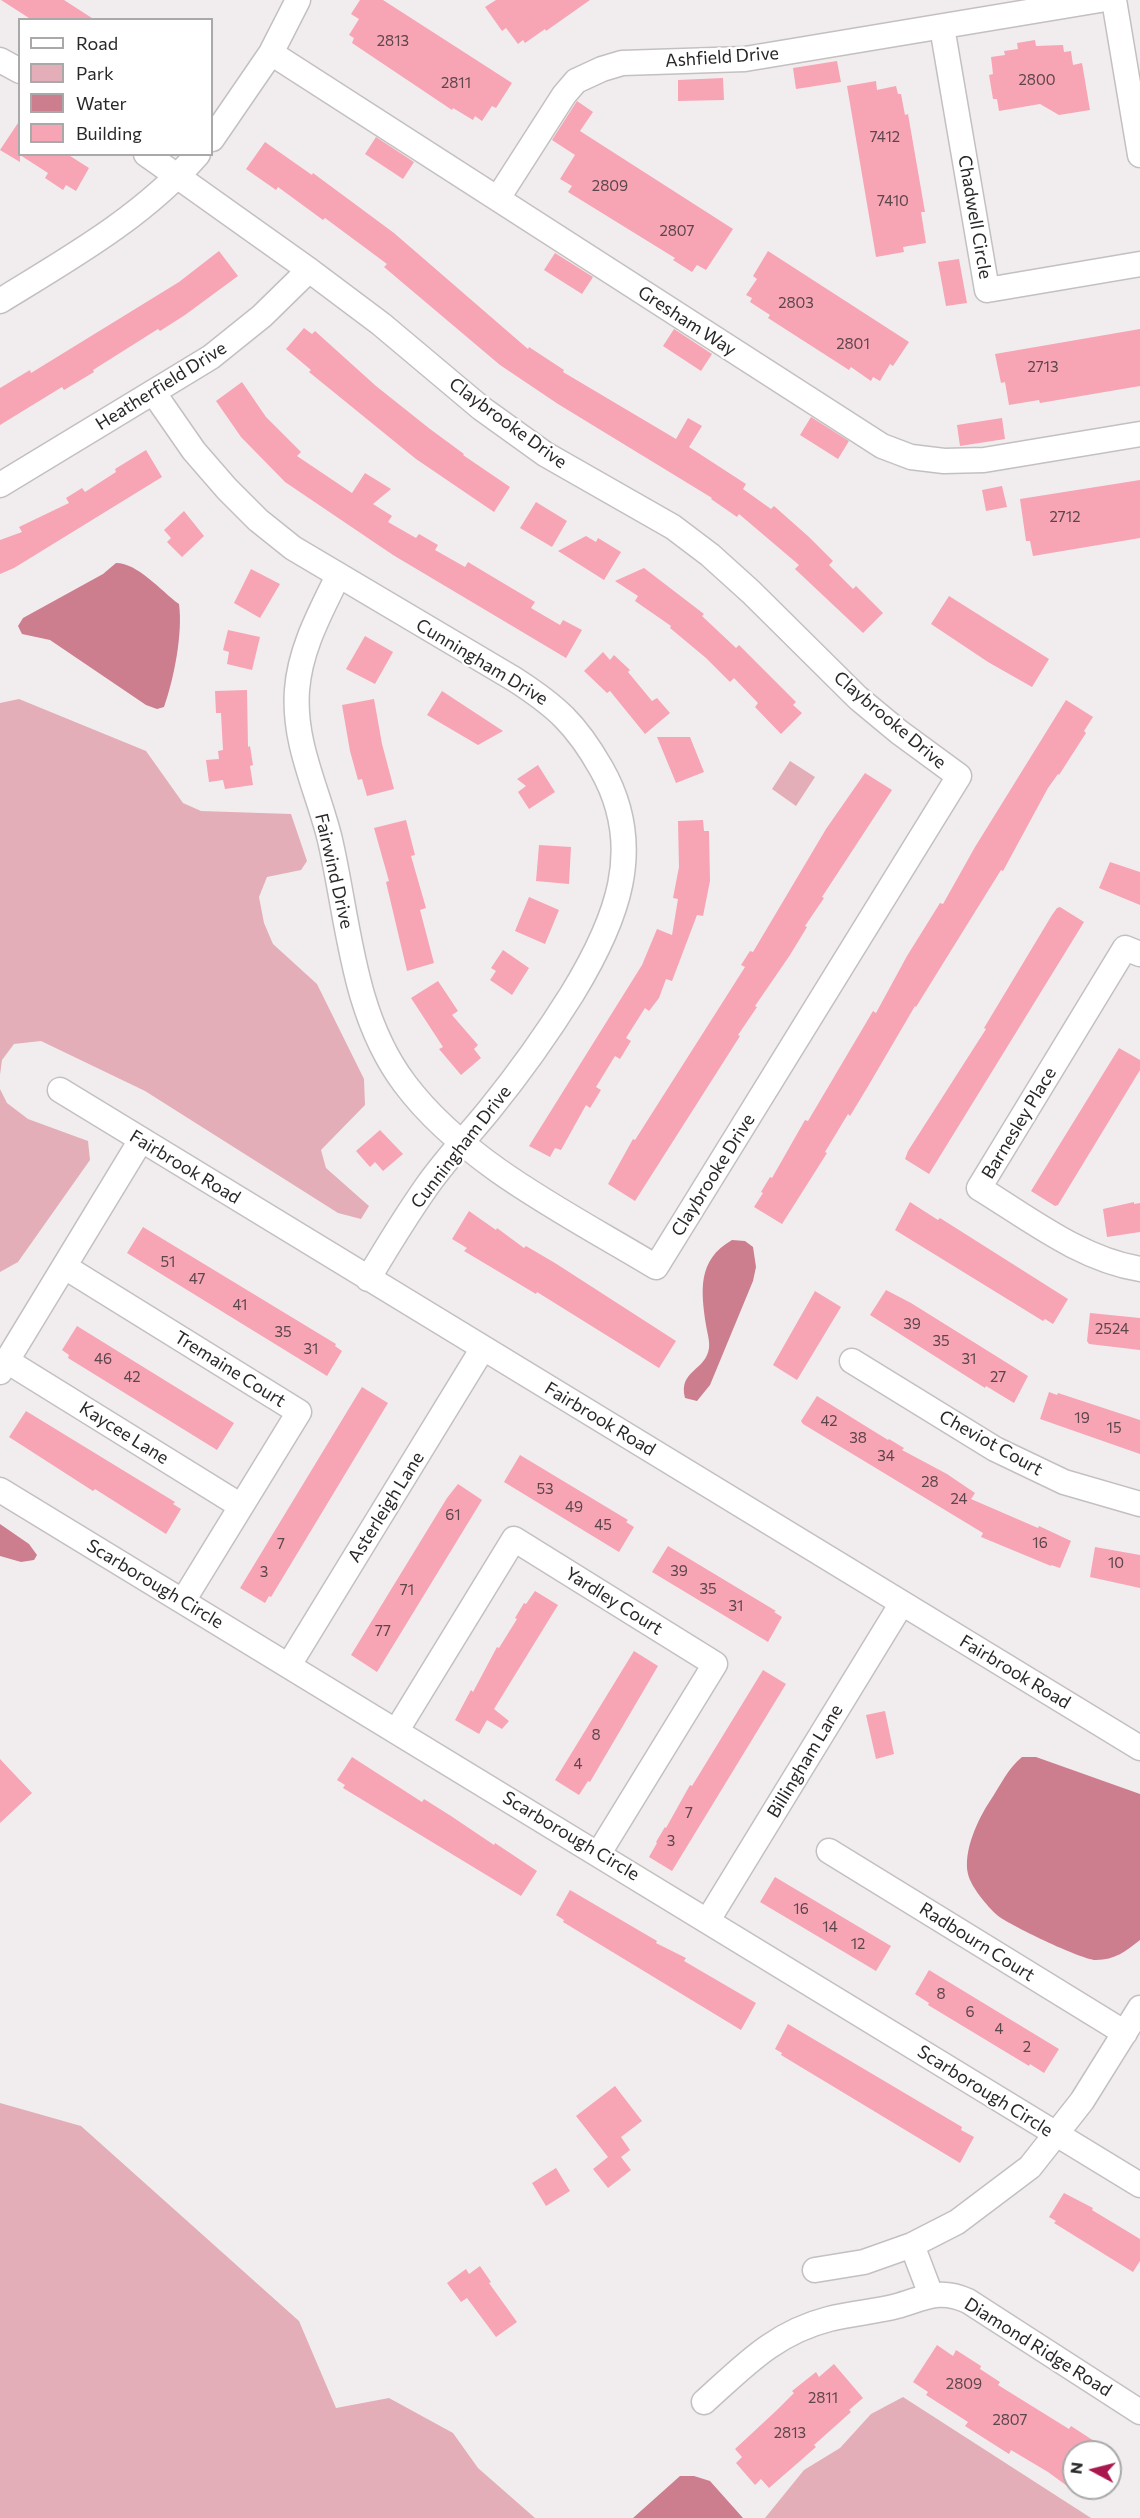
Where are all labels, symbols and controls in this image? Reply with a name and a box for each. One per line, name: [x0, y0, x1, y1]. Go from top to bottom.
legend: [18, 18, 213, 156]
text: Road: [76, 32, 118, 54]
house number: 2813: [377, 32, 409, 50]
street label: Ashfield Drive: [664, 42, 780, 72]
text: Park: [76, 62, 114, 84]
house number: 2800: [1019, 71, 1055, 89]
house number: 2811: [441, 74, 471, 92]
text: Water: [76, 92, 127, 114]
text: Building: [76, 122, 142, 144]
house number: 7412: [870, 128, 900, 146]
street label: Chadwell Circle: [953, 153, 997, 281]
house number: 2809: [592, 177, 628, 195]
house number: 7410: [877, 192, 909, 210]
house number: 2807: [659, 222, 695, 240]
street label: Gresham Way: [634, 281, 740, 361]
house number: 2803: [778, 294, 814, 312]
house number: 2801: [836, 335, 870, 353]
street label: Heatherfield Drive: [92, 337, 230, 435]
house number: 2713: [1027, 358, 1059, 376]
street label: Claybrooke Drive: [445, 373, 571, 473]
house number: 2712: [1050, 508, 1080, 526]
street label: Cunningham Drive: [412, 614, 552, 710]
street label: Claybrooke Drive: [829, 667, 951, 773]
street label: Fairwind Drive: [310, 811, 358, 931]
street label: Barnesley Place: [977, 1063, 1061, 1183]
street label: Cunningham Drive: [406, 1081, 516, 1213]
street label: Claybrooke Drive: [667, 1110, 759, 1240]
street label: Fairbrook Road: [126, 1125, 244, 1209]
house number: 51: [160, 1253, 176, 1271]
house number: 47: [189, 1270, 205, 1288]
house number: 41: [233, 1296, 247, 1314]
house number: 39: [903, 1315, 921, 1333]
house number: 2524: [1095, 1320, 1129, 1338]
house number: 35: [274, 1323, 292, 1341]
street label: Tremaine Court: [170, 1326, 290, 1412]
house number: 35: [932, 1332, 950, 1350]
house number: 31: [304, 1340, 318, 1358]
house number: 46: [94, 1350, 112, 1368]
house number: 31: [962, 1350, 976, 1368]
house number: 42: [123, 1368, 141, 1386]
house number: 27: [990, 1368, 1006, 1386]
street label: Fairbrook Road: [541, 1377, 659, 1461]
street label: Kaycee Lane: [75, 1397, 173, 1469]
street label: Cheviot Court: [936, 1406, 1046, 1480]
house number: 19: [1074, 1409, 1090, 1427]
house number: 42: [820, 1412, 838, 1430]
house number: 15: [1106, 1419, 1122, 1437]
house number: 38: [849, 1429, 867, 1447]
house number: 34: [877, 1447, 895, 1465]
street label: Asterleigh Lane: [343, 1448, 429, 1566]
house number: 28: [921, 1473, 939, 1491]
house number: 53: [536, 1480, 554, 1498]
house number: 24: [950, 1490, 968, 1508]
house number: 49: [565, 1498, 583, 1516]
house number: 61: [445, 1506, 461, 1524]
house number: 45: [594, 1516, 612, 1534]
house number: 16: [1032, 1534, 1048, 1552]
street label: Scarborough Circle: [83, 1535, 227, 1633]
house number: 7: [277, 1535, 285, 1553]
house number: 10: [1108, 1554, 1124, 1572]
street label: Yardley Court: [561, 1562, 667, 1640]
house number: 39: [670, 1562, 688, 1580]
house number: 3: [260, 1563, 268, 1581]
house number: 35: [699, 1580, 717, 1598]
house number: 71: [400, 1581, 414, 1599]
house number: 31: [729, 1597, 743, 1615]
house number: 77: [375, 1622, 391, 1640]
street label: Fairbrook Road: [956, 1630, 1074, 1714]
street label: Billingham Lane: [763, 1700, 847, 1822]
house number: 8: [591, 1726, 601, 1744]
house number: 4: [574, 1755, 582, 1773]
street label: Scarborough Circle: [499, 1787, 643, 1885]
house number: 7: [685, 1804, 693, 1822]
house number: 3: [667, 1832, 675, 1850]
street label: Radbourn Court: [915, 1898, 1039, 1986]
house number: 16: [793, 1900, 809, 1918]
house number: 14: [822, 1918, 838, 1936]
house number: 12: [851, 1935, 865, 1953]
house number: 8: [936, 1985, 946, 2003]
house number: 6: [965, 2003, 975, 2021]
house number: 4: [995, 2020, 1003, 2038]
house number: 2: [1023, 2038, 1031, 2056]
street label: Scarborough Circle: [913, 2041, 1057, 2141]
street label: Diamond Ridge Road: [960, 2293, 1116, 2401]
house number: 2809: [946, 2375, 982, 2393]
house number: 2811: [808, 2389, 838, 2407]
house number: 2807: [992, 2411, 1028, 2429]
house number: 2813: [774, 2424, 806, 2442]
north arrow: [1062, 2440, 1122, 2500]
text: N: [1065, 2461, 1086, 2475]

